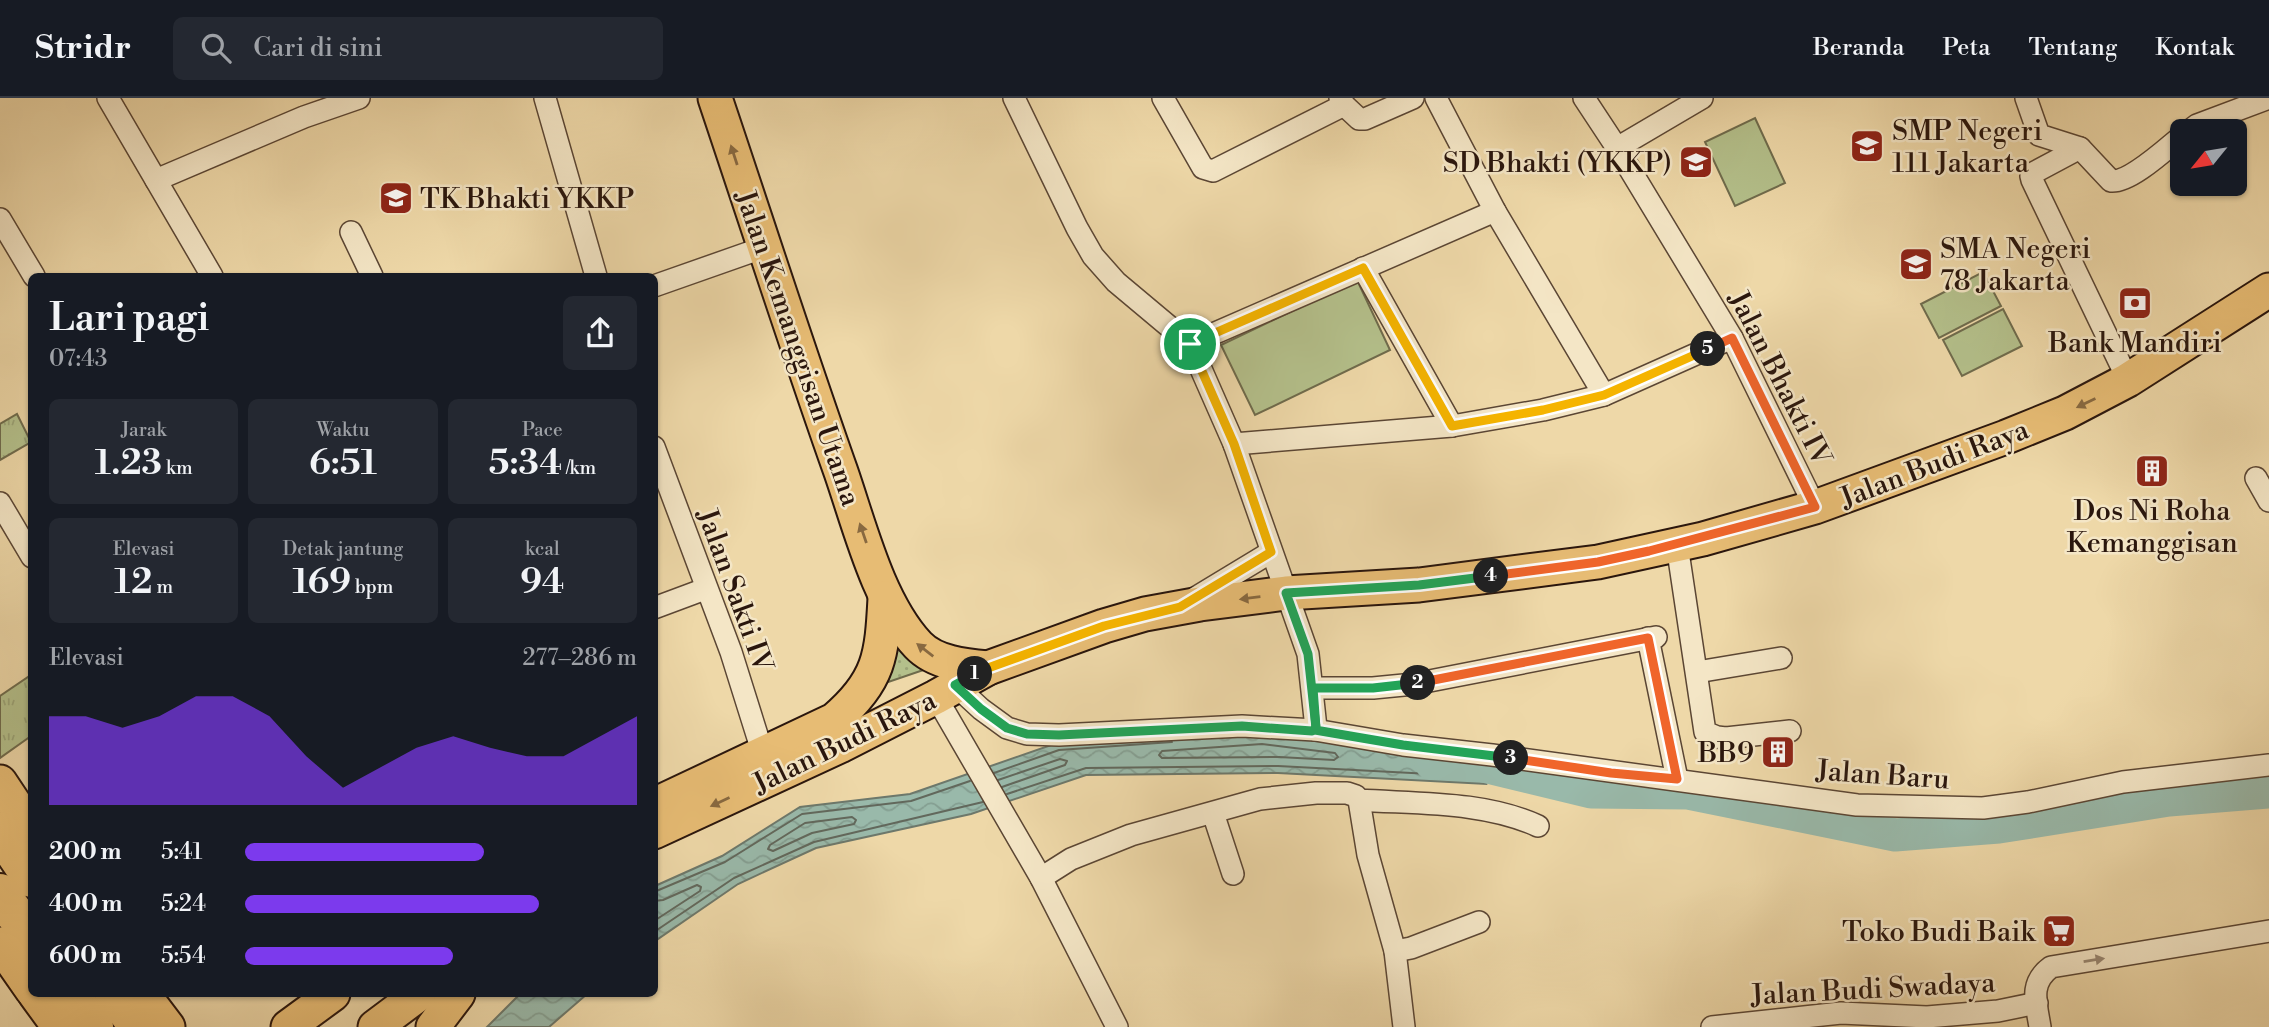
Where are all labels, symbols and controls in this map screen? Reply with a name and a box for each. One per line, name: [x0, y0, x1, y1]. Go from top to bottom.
search box: [173, 17, 663, 80]
text: Stridr: [35, 28, 131, 69]
icon: search: [197, 29, 235, 67]
text: Cari di sini: [253, 32, 383, 64]
text: Beranda: [1813, 33, 1904, 63]
text: Peta: [1942, 33, 1990, 63]
text: Tentang: [2028, 33, 2117, 63]
text: Kontak: [2155, 33, 2234, 63]
place label: SMP Negeri 111 Jakarta: [1892, 114, 2043, 181]
north arrow: [2170, 119, 2247, 196]
map controls: [2170, 119, 2247, 196]
school or university icon: SMP Negeri 111 Jakarta: [1848, 127, 1886, 165]
school or university icon: SD Bhakti (YKKP): [1677, 143, 1715, 181]
one-way arrow: [728, 145, 739, 166]
place label: SD Bhakti (YKKP): [1443, 146, 1672, 181]
school or university icon: TK Bhakti YKKP: [377, 179, 415, 217]
place label: TK Bhakti YKKP: [420, 182, 634, 217]
street label: Jalan Kemanggisan Utama: [727, 185, 868, 512]
place label: SMA Negeri 78 Jakarta: [1940, 232, 2091, 299]
school or university icon: SMA Negeri 78 Jakarta: [1897, 245, 1935, 283]
street label: Jalan Bhakti IV: [1720, 284, 1839, 473]
bank icon: Bank Mandiri: [2116, 284, 2154, 322]
text: Lari pagi: [49, 295, 209, 342]
button: share: [563, 296, 637, 370]
pin: [1160, 314, 1220, 374]
icon: arrive: [1171, 325, 1209, 363]
place label: Bank Mandiri: [2047, 326, 2222, 361]
pin: 5: [1690, 331, 1726, 366]
text: 5: [1702, 336, 1713, 360]
text: 07:43: [49, 345, 107, 373]
one-way arrow: [2076, 397, 2096, 408]
street label: Jalan Budi Raya: [1834, 412, 2035, 517]
text: Jarak: [121, 418, 166, 442]
text: Waktu: [316, 418, 370, 442]
text: Pace: [522, 418, 563, 442]
text: 1.23: [95, 442, 162, 485]
text: 6:51: [309, 442, 377, 485]
text: 5:34: [489, 442, 562, 485]
building icon: Dos Ni Roha Kemanggisan: [2133, 452, 2171, 490]
text: km: [162, 456, 193, 480]
text: /km: [562, 456, 596, 480]
place label: Dos Ni Roha Kemanggisan: [2066, 494, 2238, 561]
street label: Jalan Sakti IV: [689, 503, 781, 678]
one-way arrow: [857, 523, 868, 544]
text: Elevasi: [113, 537, 175, 561]
text: Detak jantung: [283, 537, 403, 561]
text: kcal: [525, 537, 560, 561]
pin: 4: [1474, 559, 1508, 594]
text: 12: [114, 561, 152, 604]
text: 169: [293, 561, 351, 604]
text: 94: [520, 561, 564, 604]
text: 4: [1484, 563, 1497, 587]
text: m: [152, 575, 173, 599]
text: bpm: [351, 575, 393, 599]
one-way arrow: [1238, 592, 1260, 603]
one-way arrow: [917, 642, 935, 657]
text: Elevasi: [49, 644, 124, 672]
text: 277–286 m: [522, 644, 637, 672]
pin: 1: [958, 656, 992, 692]
text: 1: [970, 661, 979, 685]
pin: 2: [1400, 666, 1436, 700]
text: 2: [1412, 670, 1423, 694]
street label: Jalan Budi Raya: [747, 683, 943, 802]
building icon: BB9: [1759, 733, 1797, 771]
place label: BB9: [1697, 736, 1754, 771]
pin: 3: [1494, 740, 1528, 776]
text: 3: [1505, 745, 1516, 769]
street label: Jalan Baru: [1814, 753, 1951, 798]
one-way arrow: [710, 796, 730, 807]
text: 200 m: [49, 838, 121, 866]
text: 5:41: [161, 838, 202, 866]
text: 400 m: [49, 890, 122, 918]
text: 5:24: [161, 890, 206, 918]
supermarket icon: Toko Budi Baik: [2040, 912, 2078, 950]
place label: Toko Budi Baik: [1842, 915, 2036, 950]
text: 600 m: [49, 942, 122, 970]
text: 5:54: [161, 942, 206, 970]
one-way arrow: [2083, 954, 2105, 965]
street label: Jalan Budi Swadaya: [1749, 966, 1997, 1013]

